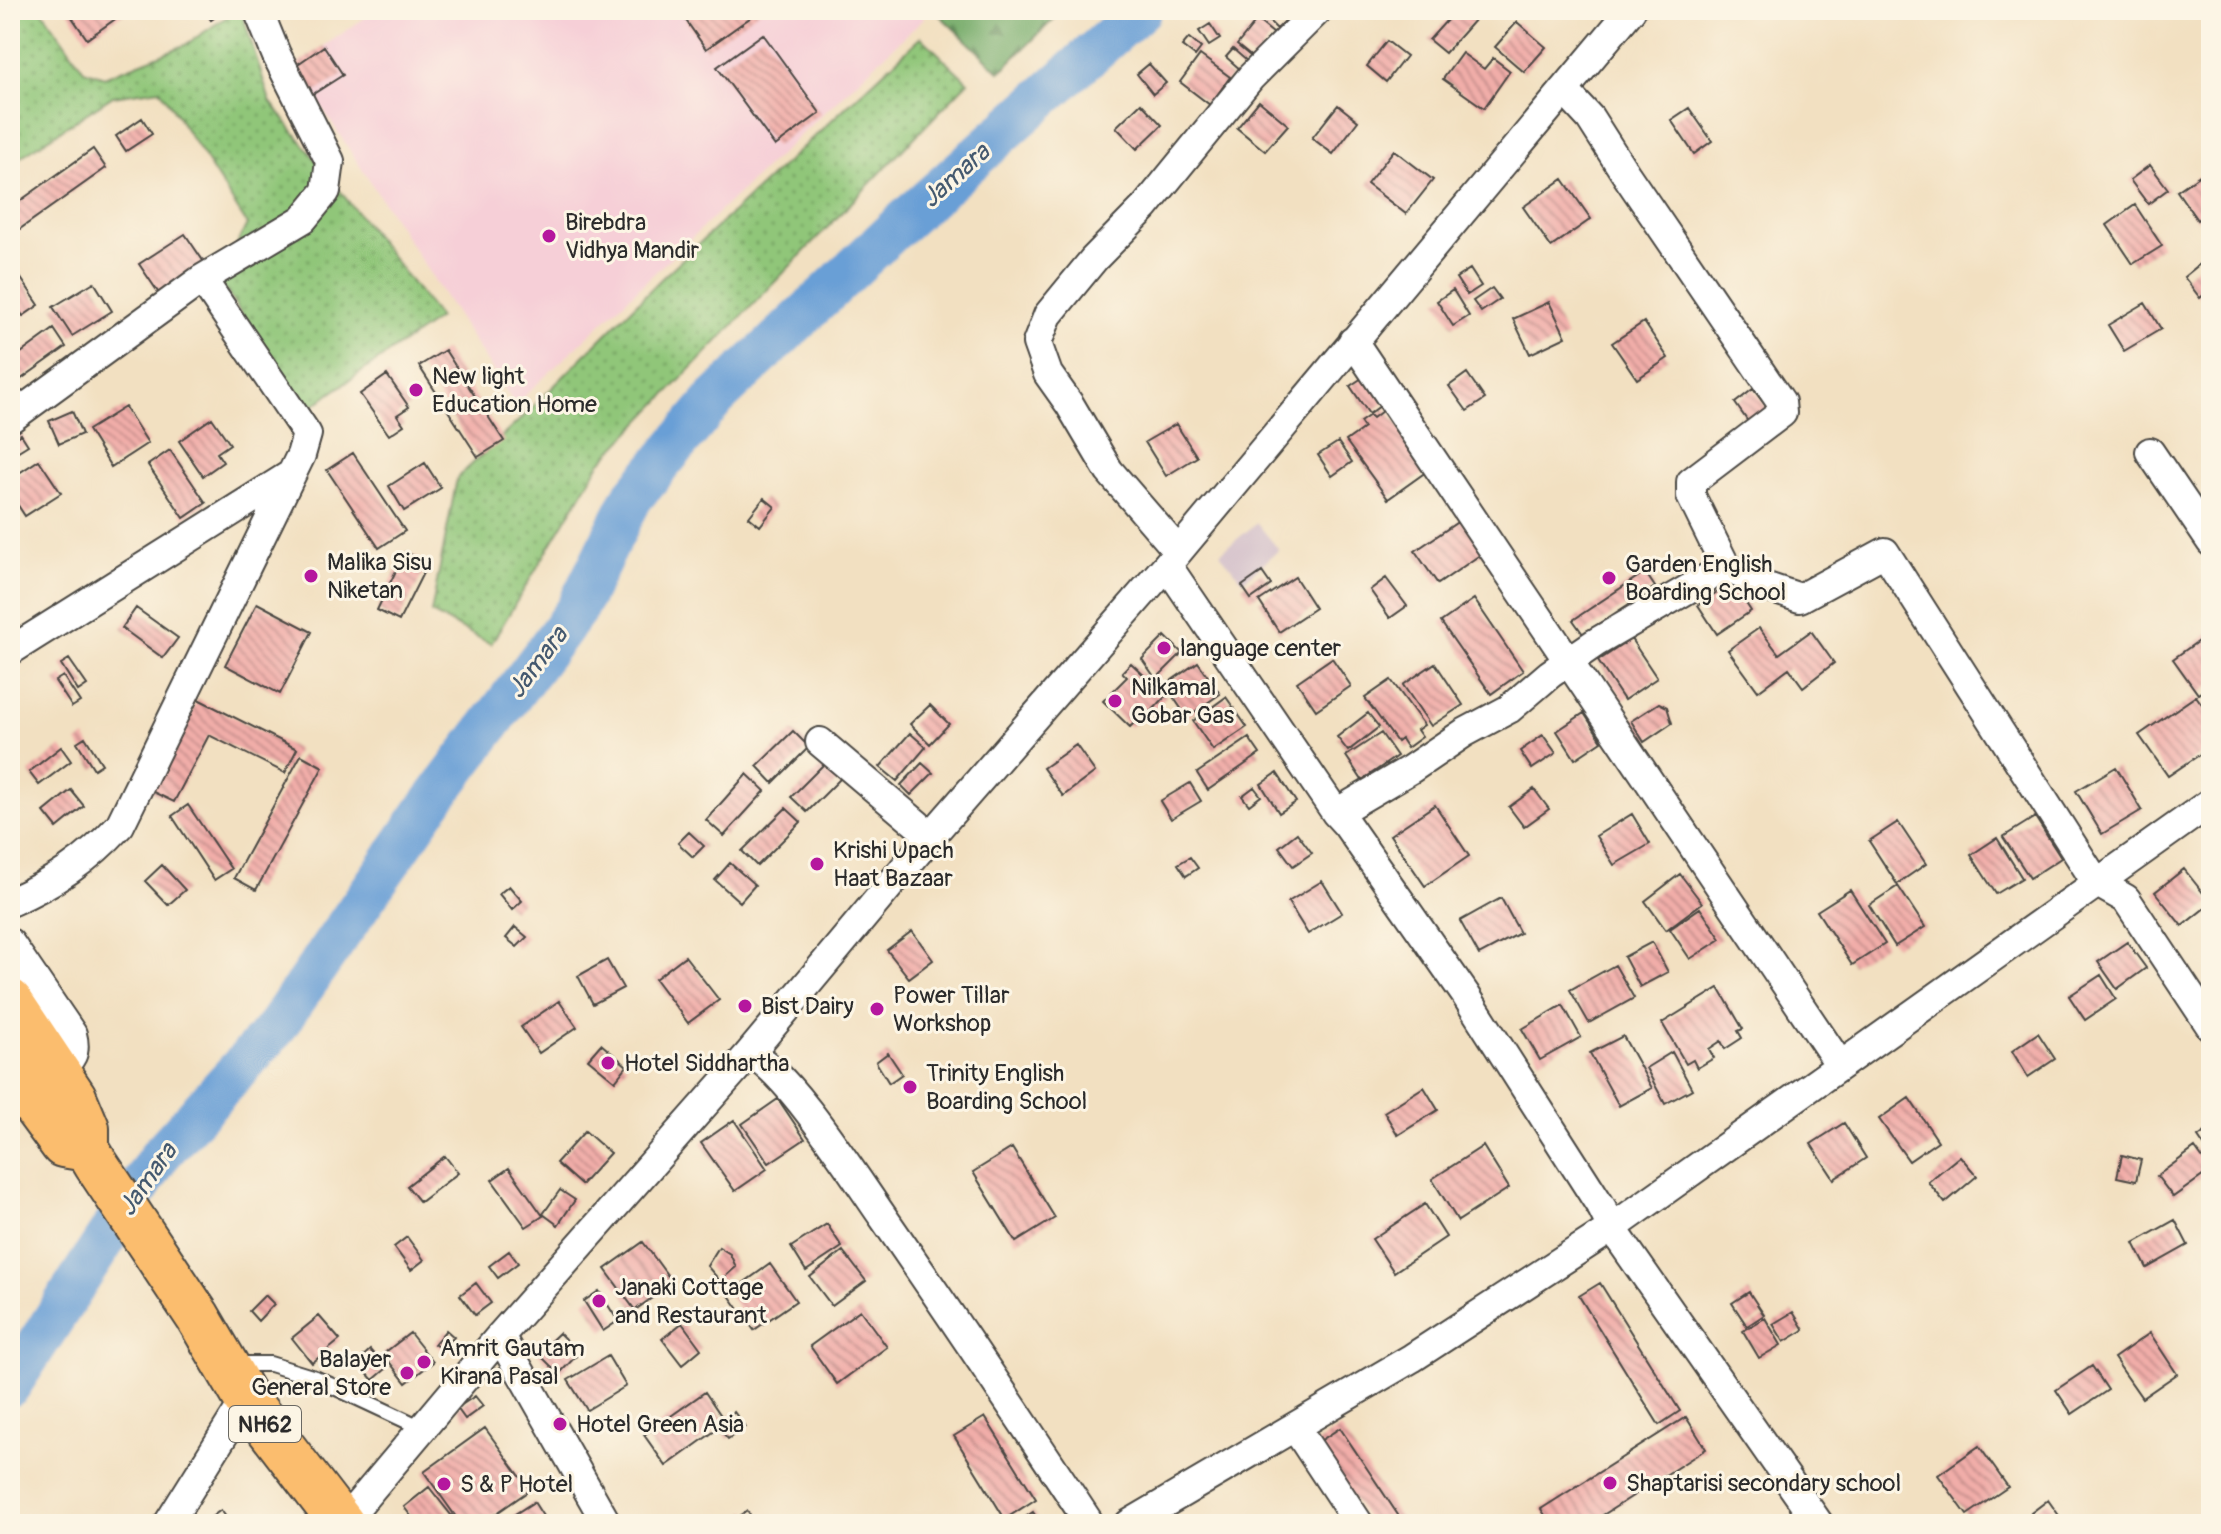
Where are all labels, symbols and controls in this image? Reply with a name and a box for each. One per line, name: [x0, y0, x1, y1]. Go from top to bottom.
water label: Jamara: [915, 135, 998, 215]
place label: Birebdra Vidhya Mandir: [565, 208, 700, 265]
marker: Birebdra Vidhya Mandir: [540, 227, 558, 245]
place label: New light Education Home: [432, 362, 597, 419]
marker: New light Education Home: [407, 381, 425, 399]
place label: Malika Sisu Niketan: [327, 548, 432, 605]
place label: Garden English Boarding School: [1625, 550, 1786, 607]
marker: Malika Sisu Niketan: [302, 567, 320, 585]
marker: Garden English Boarding School: [1600, 569, 1618, 587]
water label: Jamara: [501, 619, 576, 705]
place label: language center: [1180, 634, 1342, 663]
marker: language center: [1155, 639, 1173, 657]
place label: Nilkamal Gobar Gas: [1131, 673, 1235, 730]
marker: Nilkamal Gobar Gas: [1106, 692, 1124, 710]
place label: Krishi Upach Haat Bazaar: [833, 836, 954, 893]
marker: Krishi Upach Haat Bazaar: [808, 855, 826, 873]
place label: Power Tillar Workshop: [893, 981, 1010, 1038]
place label: Bist Dairy: [761, 992, 854, 1021]
marker: Bist Dairy: [736, 997, 754, 1015]
marker: Power Tillar Workshop: [868, 1000, 886, 1018]
place label: Hotel Siddhartha: [624, 1049, 789, 1078]
marker: Hotel Siddhartha: [599, 1054, 617, 1072]
place label: Trinity English Boarding School: [926, 1059, 1087, 1116]
marker: Trinity English Boarding School: [901, 1078, 919, 1096]
water label: Jamara: [111, 1136, 185, 1222]
place label: Janaki Cottage and Restaurant: [615, 1273, 767, 1330]
marker: Janaki Cottage and Restaurant: [590, 1292, 608, 1310]
place label: Amrit Gautam Kirana Pasal: [440, 1334, 585, 1391]
place label: Balayer General Store: [251, 1345, 391, 1402]
marker: Amrit Gautam Kirana Pasal: [415, 1353, 433, 1371]
marker: Balayer General Store: [398, 1364, 416, 1382]
road number: NH62: [229, 1406, 301, 1442]
place label: Hotel Green Asia: [576, 1410, 744, 1439]
marker: Hotel Green Asia: [551, 1415, 569, 1433]
place label: Shaptarisi secondary school: [1626, 1469, 1901, 1498]
place label: S & P Hotel: [460, 1470, 573, 1499]
marker: Shaptarisi secondary school: [1601, 1474, 1619, 1492]
marker: S & P Hotel: [435, 1475, 453, 1493]

